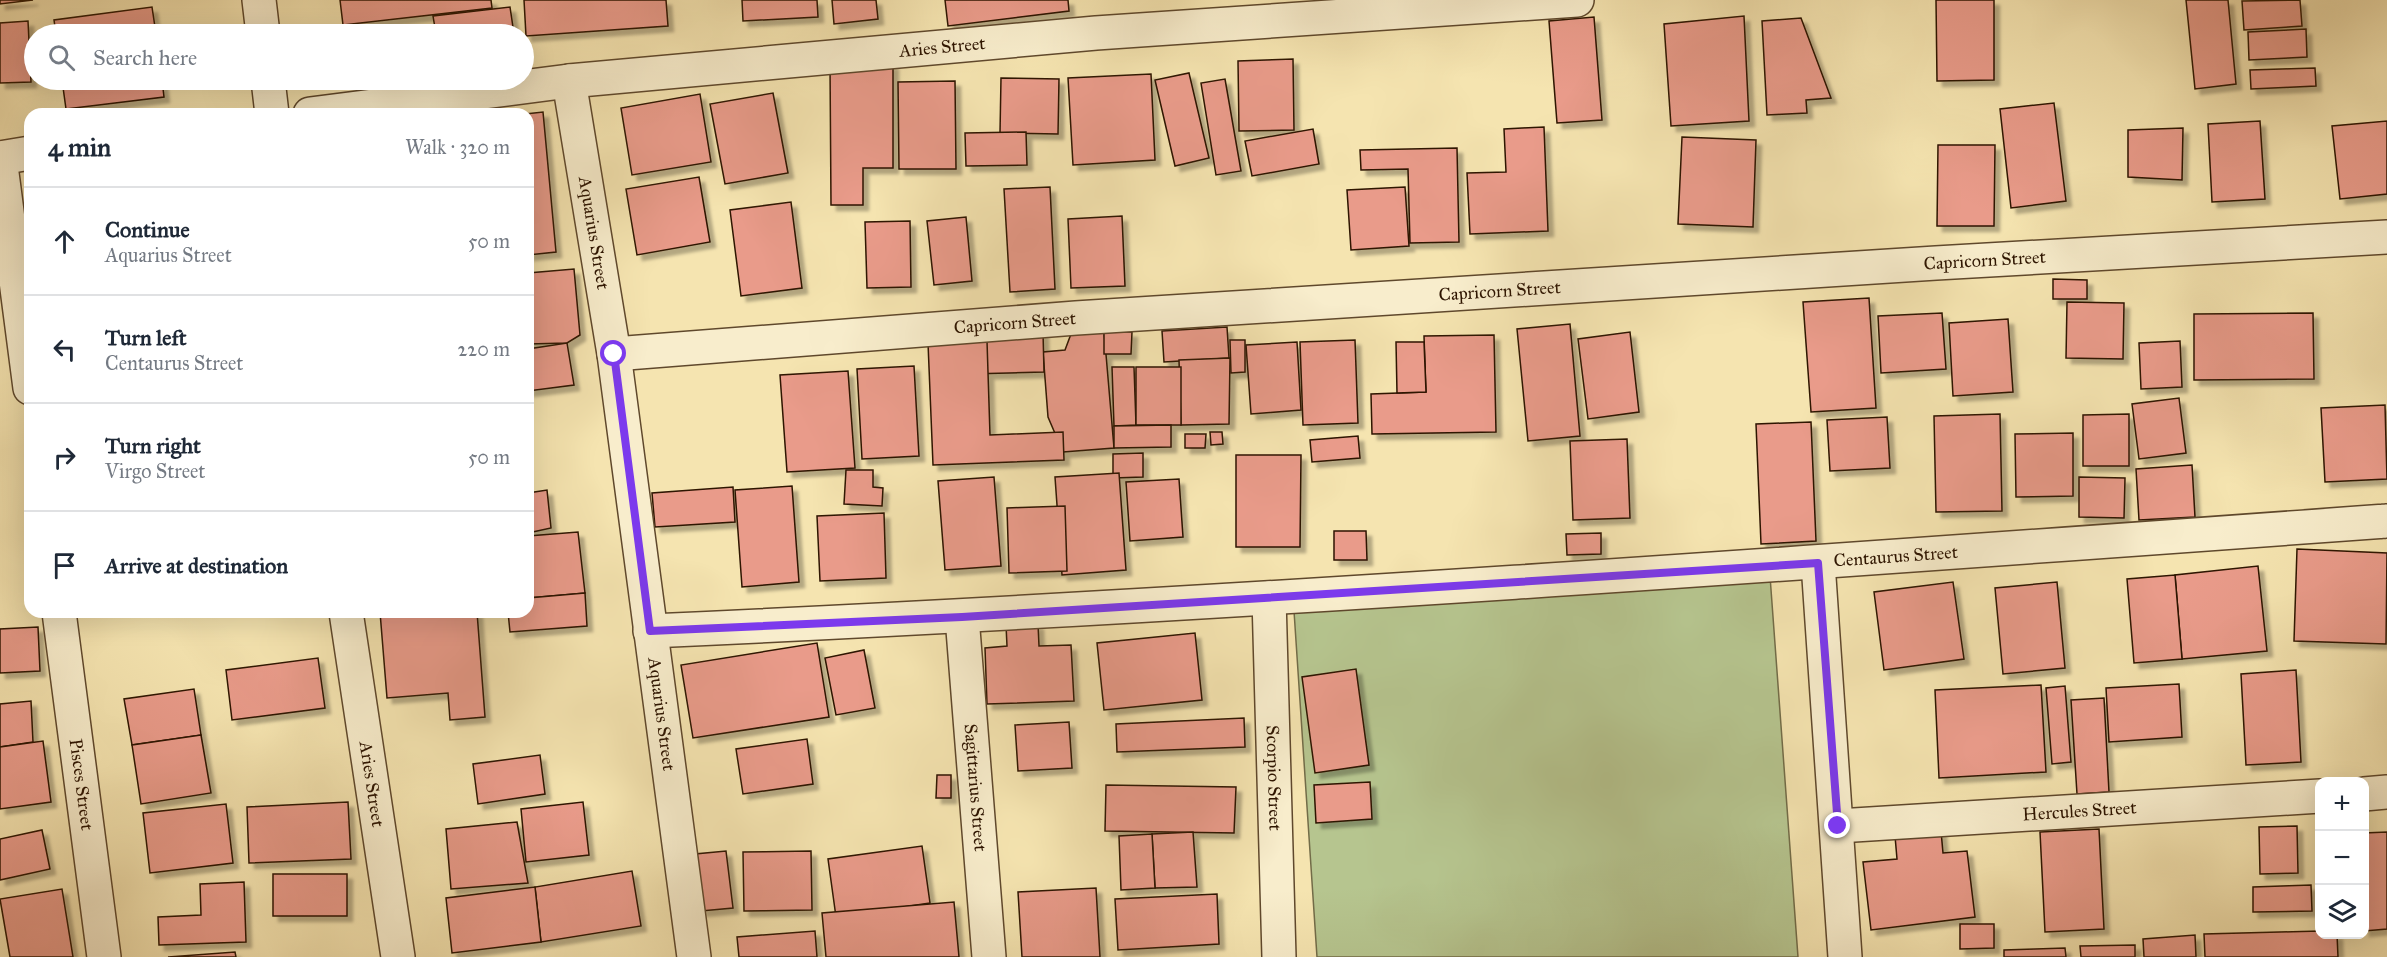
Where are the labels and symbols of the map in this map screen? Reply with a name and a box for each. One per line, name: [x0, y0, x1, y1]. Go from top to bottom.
street label: Aries Street: [897, 32, 987, 62]
street label: Aquarius Street: [574, 174, 614, 292]
street label: Capricorn Street: [1923, 246, 2047, 275]
street label: Capricorn Street: [1438, 276, 1562, 306]
street label: Capricorn Street: [953, 307, 1077, 338]
route start: [600, 340, 626, 366]
street label: Centaurus Street: [1833, 541, 1959, 572]
street label: Aquarius Street: [643, 655, 680, 773]
street label: Sagittarius Street: [960, 723, 992, 853]
street label: Scorpio Street: [1262, 725, 1286, 832]
street label: Pisces Street: [65, 737, 98, 832]
street label: Aries Street: [354, 739, 389, 829]
street label: Hercules Street: [2022, 796, 2138, 825]
route end: [1824, 812, 1850, 838]

